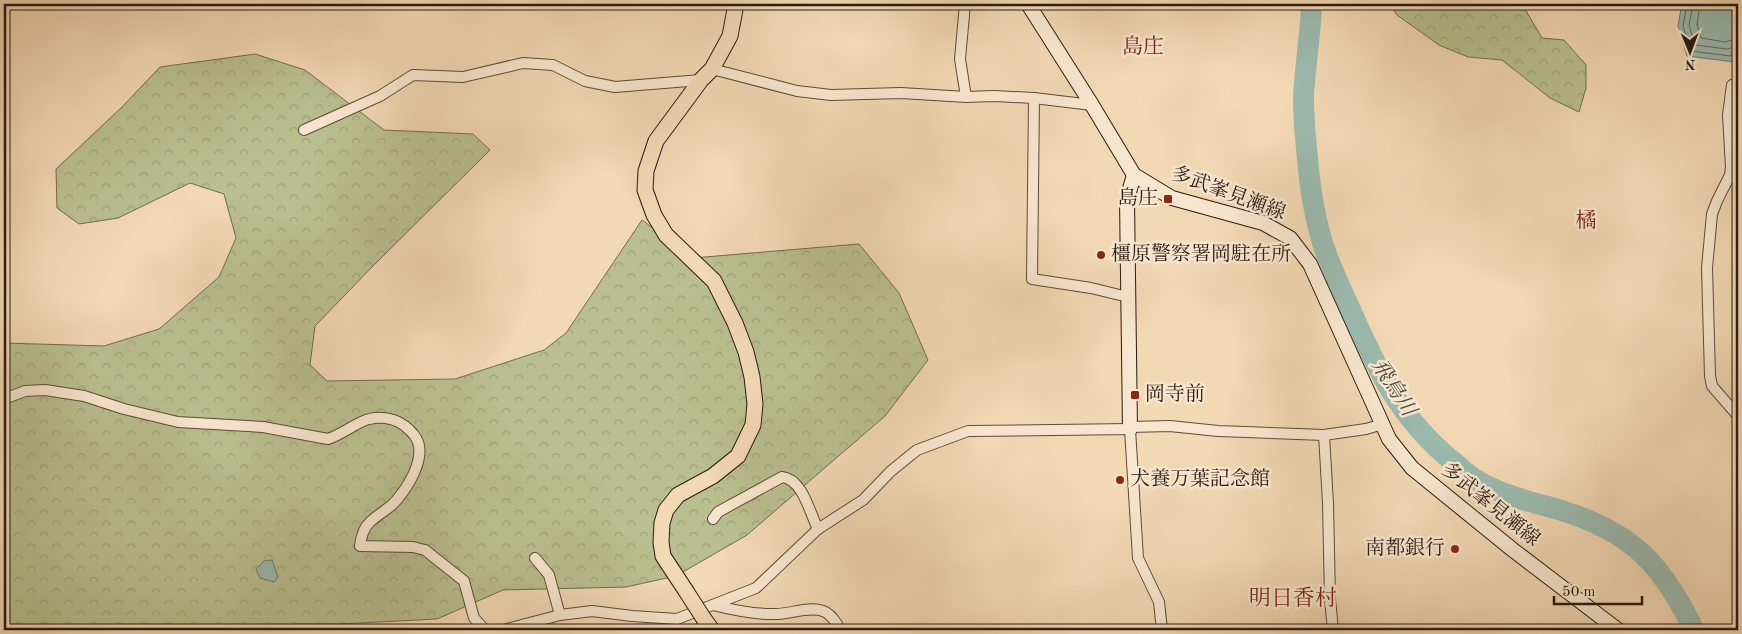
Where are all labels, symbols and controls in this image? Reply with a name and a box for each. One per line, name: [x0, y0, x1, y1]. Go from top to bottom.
north arrow: [1664, 28, 1714, 78]
district label: 島庄: [1122, 35, 1164, 58]
text: N: [1684, 57, 1696, 71]
street label: 多武峯見瀬線: [1168, 162, 1288, 224]
place label: 島庄: [1118, 187, 1158, 209]
marker: 島庄: [1162, 193, 1174, 205]
district label: 橘: [1576, 209, 1597, 232]
place label: 橿原警察署岡駐在所: [1111, 243, 1291, 265]
marker: 橿原警察署岡駐在所: [1095, 249, 1107, 261]
water label: 飛鳥川: [1367, 355, 1422, 422]
place label: 岡寺前: [1145, 383, 1205, 405]
marker: 岡寺前: [1129, 389, 1141, 401]
street label: 多武峯見瀬線: [1437, 458, 1544, 551]
place label: 犬養万葉記念館: [1130, 468, 1270, 490]
marker: 犬養万葉記念館: [1114, 474, 1126, 486]
place label: 南都銀行: [1365, 537, 1445, 559]
marker: 南都銀行: [1449, 543, 1461, 555]
scale bar: [1554, 574, 1642, 606]
text: 50 m: [1562, 585, 1596, 600]
district label: 明日香村: [1249, 586, 1337, 610]

